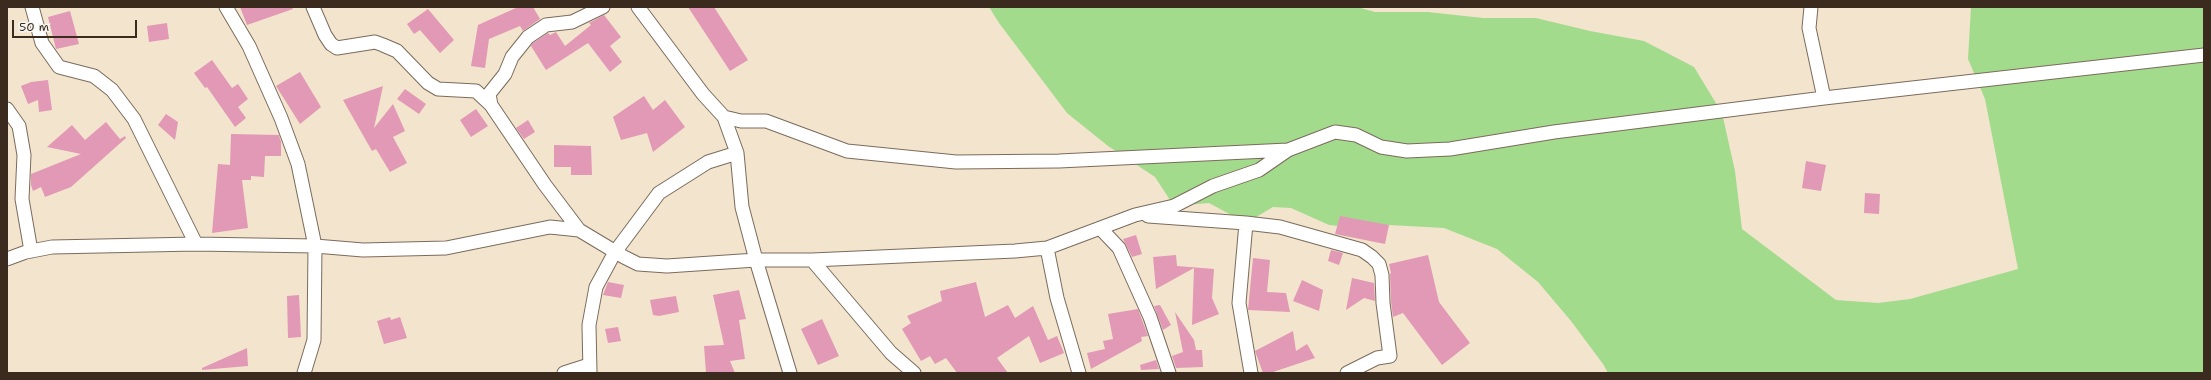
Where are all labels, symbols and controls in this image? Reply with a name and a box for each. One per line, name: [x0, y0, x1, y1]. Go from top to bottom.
scale bar: [14, 12, 139, 38]
text: 50 m: [19, 19, 49, 35]

